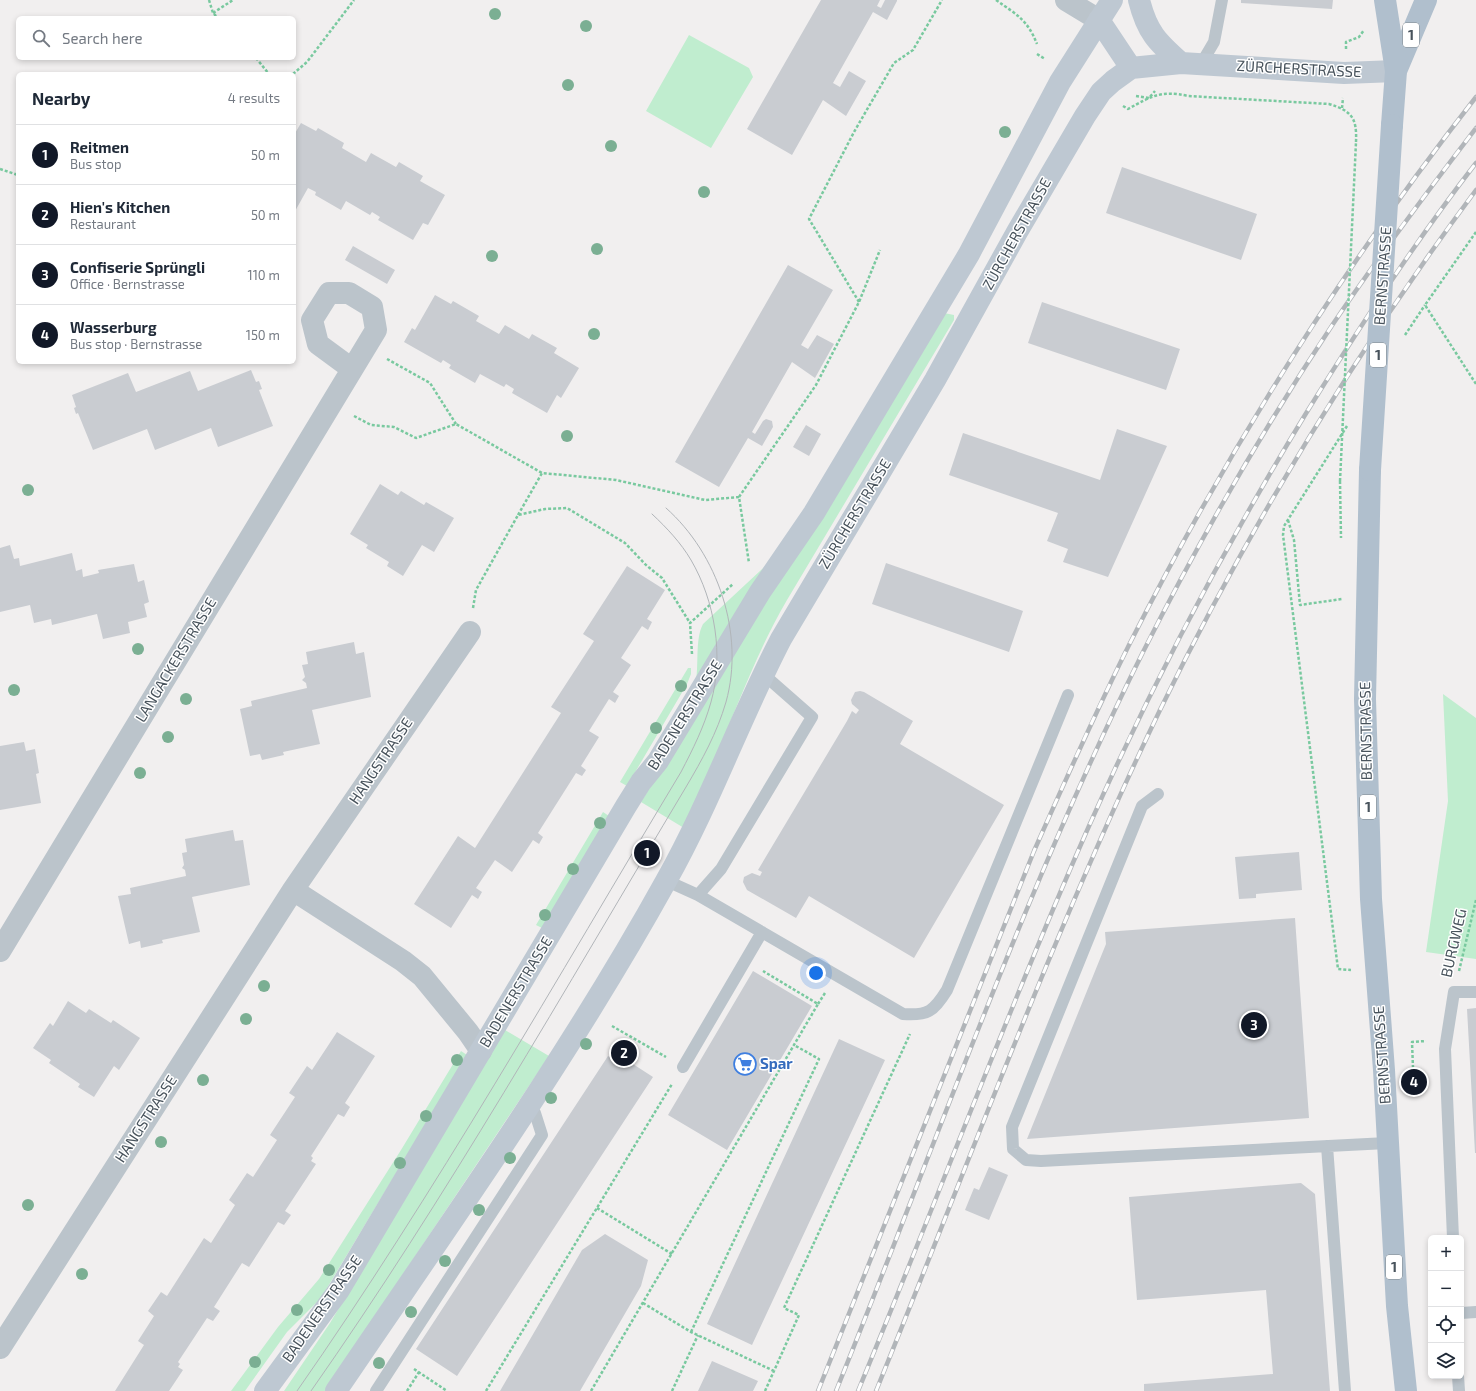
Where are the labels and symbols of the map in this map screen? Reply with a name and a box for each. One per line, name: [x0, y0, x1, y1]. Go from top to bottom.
road number: 1: [1403, 23, 1419, 47]
street label: ZÜRCHERSTRASSE: [1236, 56, 1362, 80]
street label: ZÜRCHERSTRASSE: [978, 175, 1054, 293]
street label: BERNSTRASSE: [1370, 226, 1394, 326]
road number: 1: [1370, 343, 1386, 367]
street label: ZÜRCHERSTRASSE: [814, 455, 894, 572]
street label: LANGACKERSTRASSE: [131, 594, 219, 725]
street label: BADENERSTRASSE: [643, 656, 725, 773]
street label: BERNSTRASSE: [1355, 682, 1375, 780]
street label: HANGSTRASSE: [345, 714, 416, 807]
road number: 1: [1360, 795, 1376, 819]
pin: 1: [634, 838, 660, 868]
street label: BURGWEG: [1436, 907, 1470, 979]
street label: BADENERSTRASSE: [475, 933, 555, 1050]
your location: [806, 963, 826, 983]
street label: BERNSTRASSE: [1369, 1005, 1393, 1105]
pin: 3: [1241, 1010, 1267, 1040]
pin: 2: [611, 1038, 637, 1068]
supermarket icon: Spar: [732, 1051, 758, 1077]
place label: Spar: [760, 1054, 793, 1072]
pin: 4: [1401, 1067, 1427, 1097]
street label: HANGSTRASSE: [110, 1071, 180, 1165]
street label: BADENERSTRASSE: [278, 1252, 365, 1365]
road number: 1: [1386, 1255, 1402, 1279]

